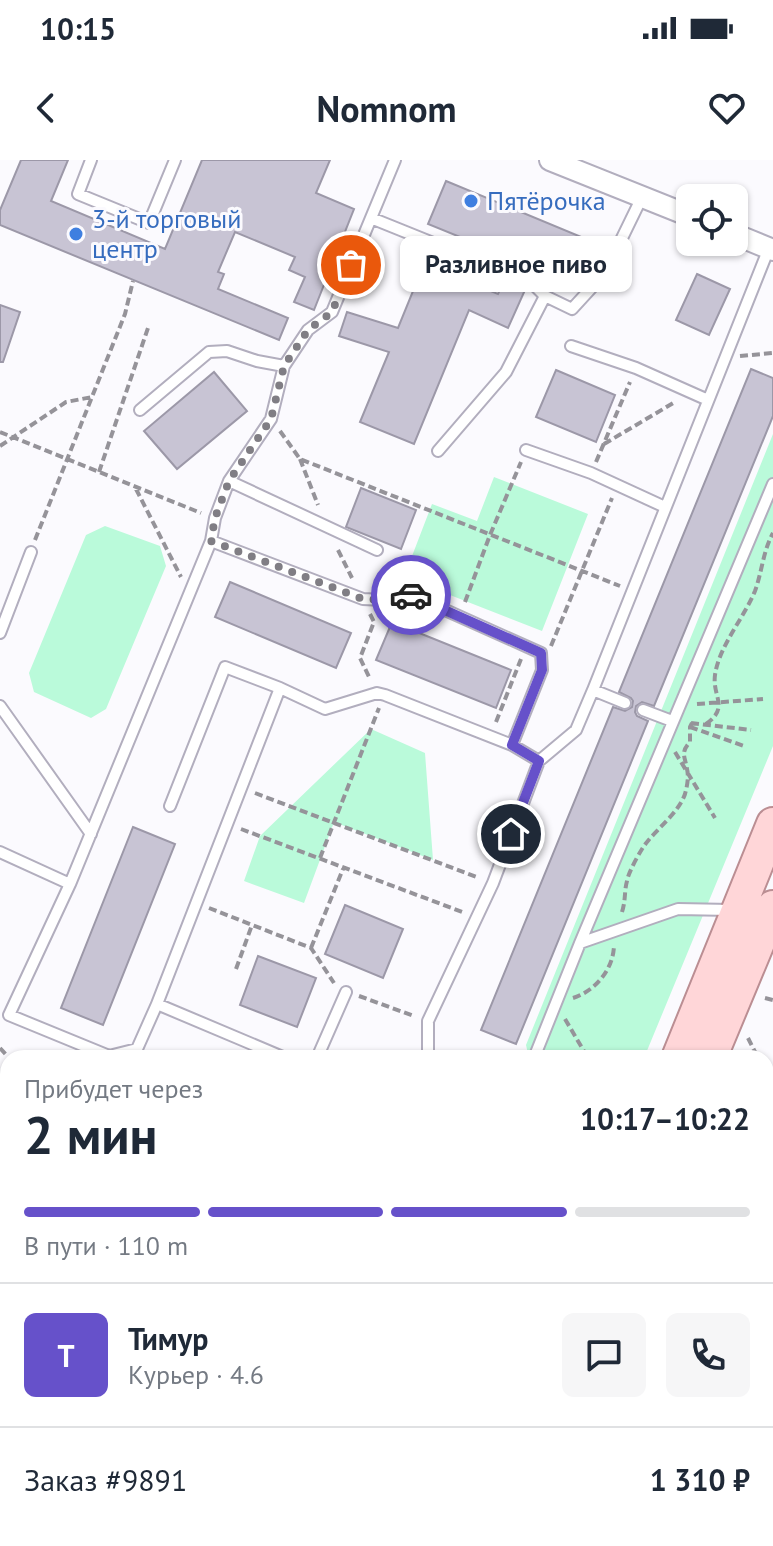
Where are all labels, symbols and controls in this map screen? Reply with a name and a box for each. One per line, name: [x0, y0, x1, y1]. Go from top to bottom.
text: 10:15: [40, 9, 116, 48]
text: Nomnom: [317, 85, 456, 132]
icon: back: [24, 86, 68, 130]
icon: heart: [705, 86, 749, 130]
place label: Пятёрочка: [487, 184, 606, 217]
map controls: [676, 184, 748, 256]
button: locate: [676, 184, 748, 256]
marker: Пятёрочка: [462, 192, 480, 210]
place label: 3-й торговый центр: [92, 202, 241, 265]
marker: 3-й торговый центр: [67, 225, 85, 243]
pin: [317, 231, 385, 299]
callout: Разливное пиво: [399, 237, 631, 293]
icon: bag: [329, 243, 373, 287]
text: Разливное пиво: [425, 247, 607, 280]
courier: [371, 555, 451, 635]
icon: car: [389, 573, 433, 617]
pin: [477, 800, 545, 868]
icon: home: [489, 812, 533, 856]
text: Прибудет через: [24, 1072, 203, 1105]
text: 10:17–10:22: [580, 1099, 750, 1138]
text: 2 мин: [24, 1101, 158, 1168]
text: В пути · 110 m: [24, 1229, 188, 1262]
button: chat: [562, 1313, 646, 1397]
button: phone: [666, 1313, 750, 1397]
text: Тимур: [128, 1319, 208, 1358]
text: Т: [57, 1336, 75, 1375]
text: Курьер · 4.6: [128, 1358, 264, 1391]
text: Заказ #9891: [24, 1460, 187, 1499]
text: 1 310 ₽: [650, 1460, 750, 1499]

